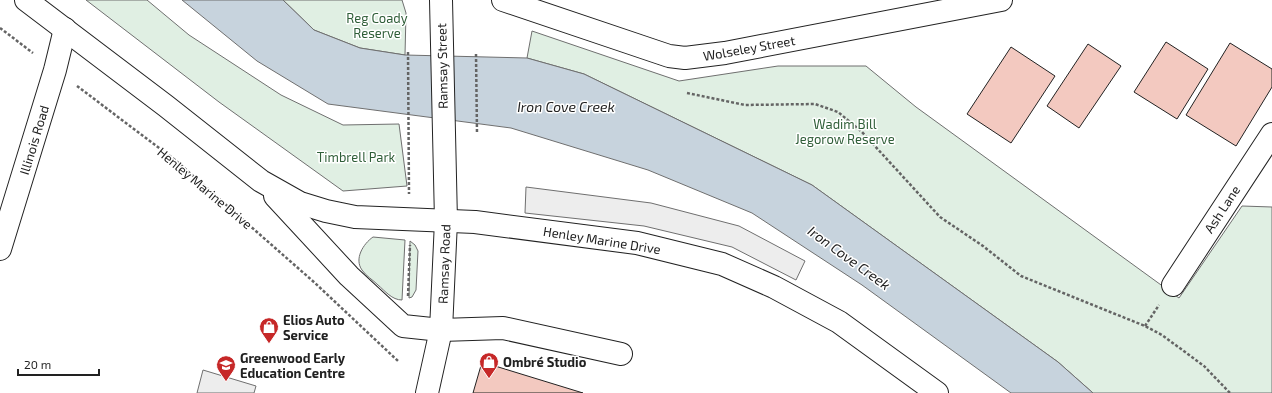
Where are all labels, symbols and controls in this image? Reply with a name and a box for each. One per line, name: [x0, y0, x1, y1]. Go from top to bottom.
park label: Reg Coady Reserve: [346, 10, 408, 41]
street label: Ramsay Street: [433, 23, 451, 109]
street label: Wolseley Street: [702, 32, 796, 64]
water label: Iron Cove Creek: [517, 98, 615, 115]
street label: Illinois Road: [16, 103, 52, 177]
park label: Wadim Bill Jegorow Reserve: [795, 116, 895, 147]
street label: Henley Marine Drive: [154, 144, 256, 232]
park label: Timbrell Park: [317, 149, 396, 165]
street label: Ash Lane: [1201, 182, 1243, 236]
water label: Iron Cove Creek: [805, 222, 894, 293]
street label: Henley Marine Drive: [542, 223, 662, 257]
street label: Ramsay Road: [435, 224, 453, 304]
place label: Elios Auto Service: [283, 312, 345, 343]
shop icon: Elios Auto Service: [258, 316, 280, 344]
place label: Greenwood Early Education Centre: [240, 350, 346, 381]
scale bar: [18, 351, 99, 377]
shop icon: Ombré Studio: [478, 351, 500, 379]
school or university icon: Greenwood Early Education Centre: [215, 354, 237, 382]
place label: Ombré Studio: [503, 354, 587, 370]
text: 20 m: [24, 357, 51, 371]

